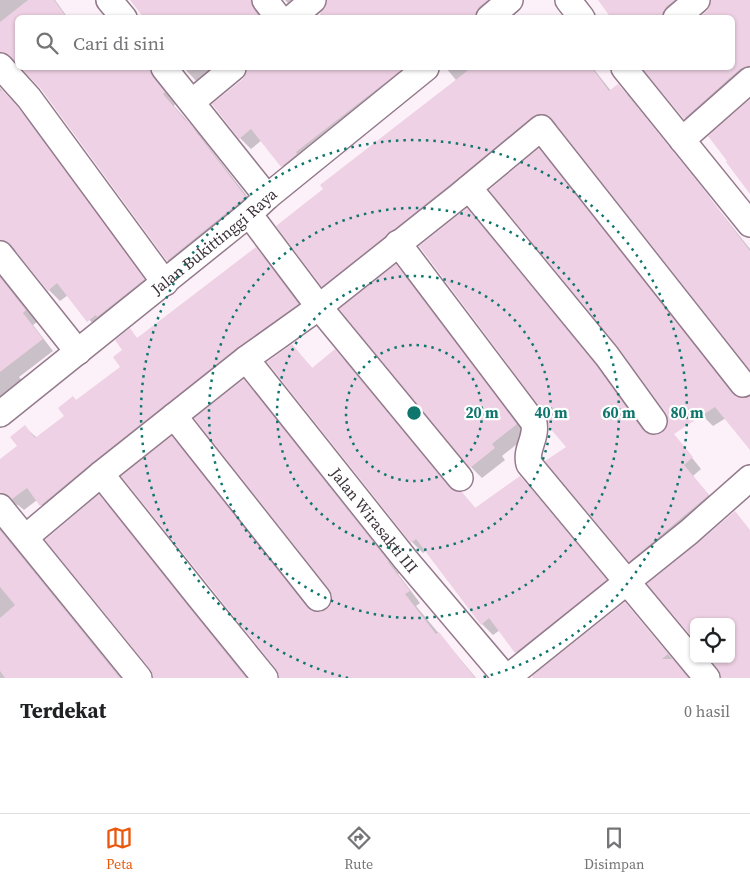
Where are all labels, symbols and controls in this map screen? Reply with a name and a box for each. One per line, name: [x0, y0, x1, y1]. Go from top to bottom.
search box: [15, 15, 735, 70]
icon: search: [33, 29, 61, 57]
text: Cari di sini: [73, 30, 165, 56]
street label: Jalan Bukittinggi Raya: [146, 182, 282, 300]
text: 20 m: [465, 402, 499, 423]
text: 40 m: [534, 402, 568, 423]
text: 60 m: [602, 402, 636, 423]
text: 80 m: [670, 402, 704, 423]
centre of rings: [405, 404, 423, 422]
street label: Jalan Wirasakti III: [325, 462, 423, 578]
map controls: [690, 618, 735, 663]
button: locate: [690, 618, 735, 663]
text: Terdekat: [20, 696, 106, 725]
text: 0 hasil: [684, 700, 730, 722]
tab: Peta: [105, 824, 133, 874]
tab: Rute: [344, 824, 373, 874]
tab: Disimpan: [584, 824, 645, 874]

